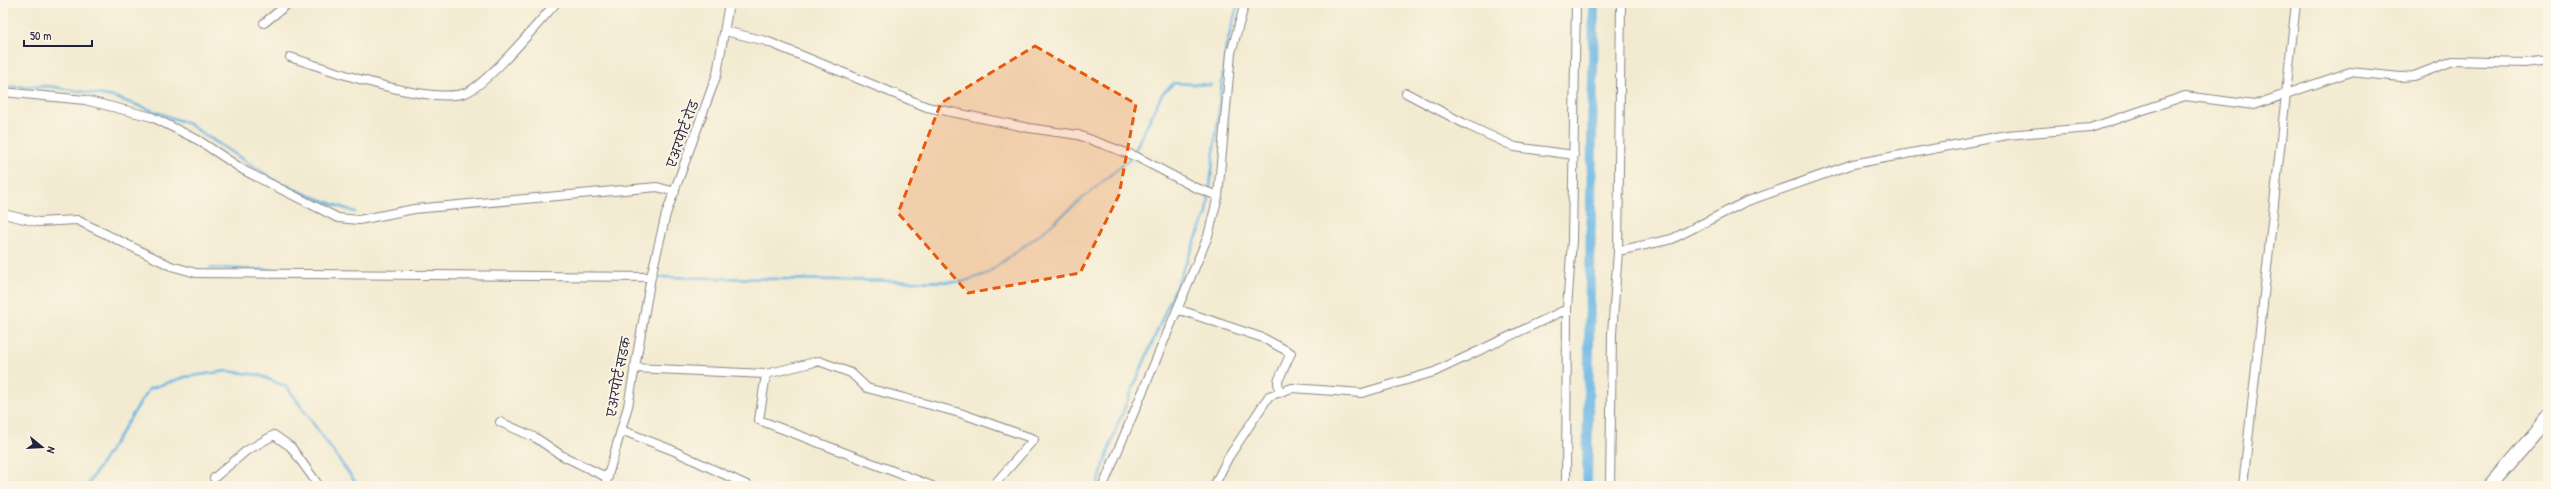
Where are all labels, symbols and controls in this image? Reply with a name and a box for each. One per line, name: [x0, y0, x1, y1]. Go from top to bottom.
scale bar: [24, 22, 92, 48]
text: 50 m: [30, 27, 51, 44]
street label: एअरपोर्ट रोड: [661, 97, 703, 171]
street label: एअरपोर्ट सडक: [601, 334, 635, 419]
north arrow: [22, 427, 62, 467]
text: N: [44, 445, 59, 455]

